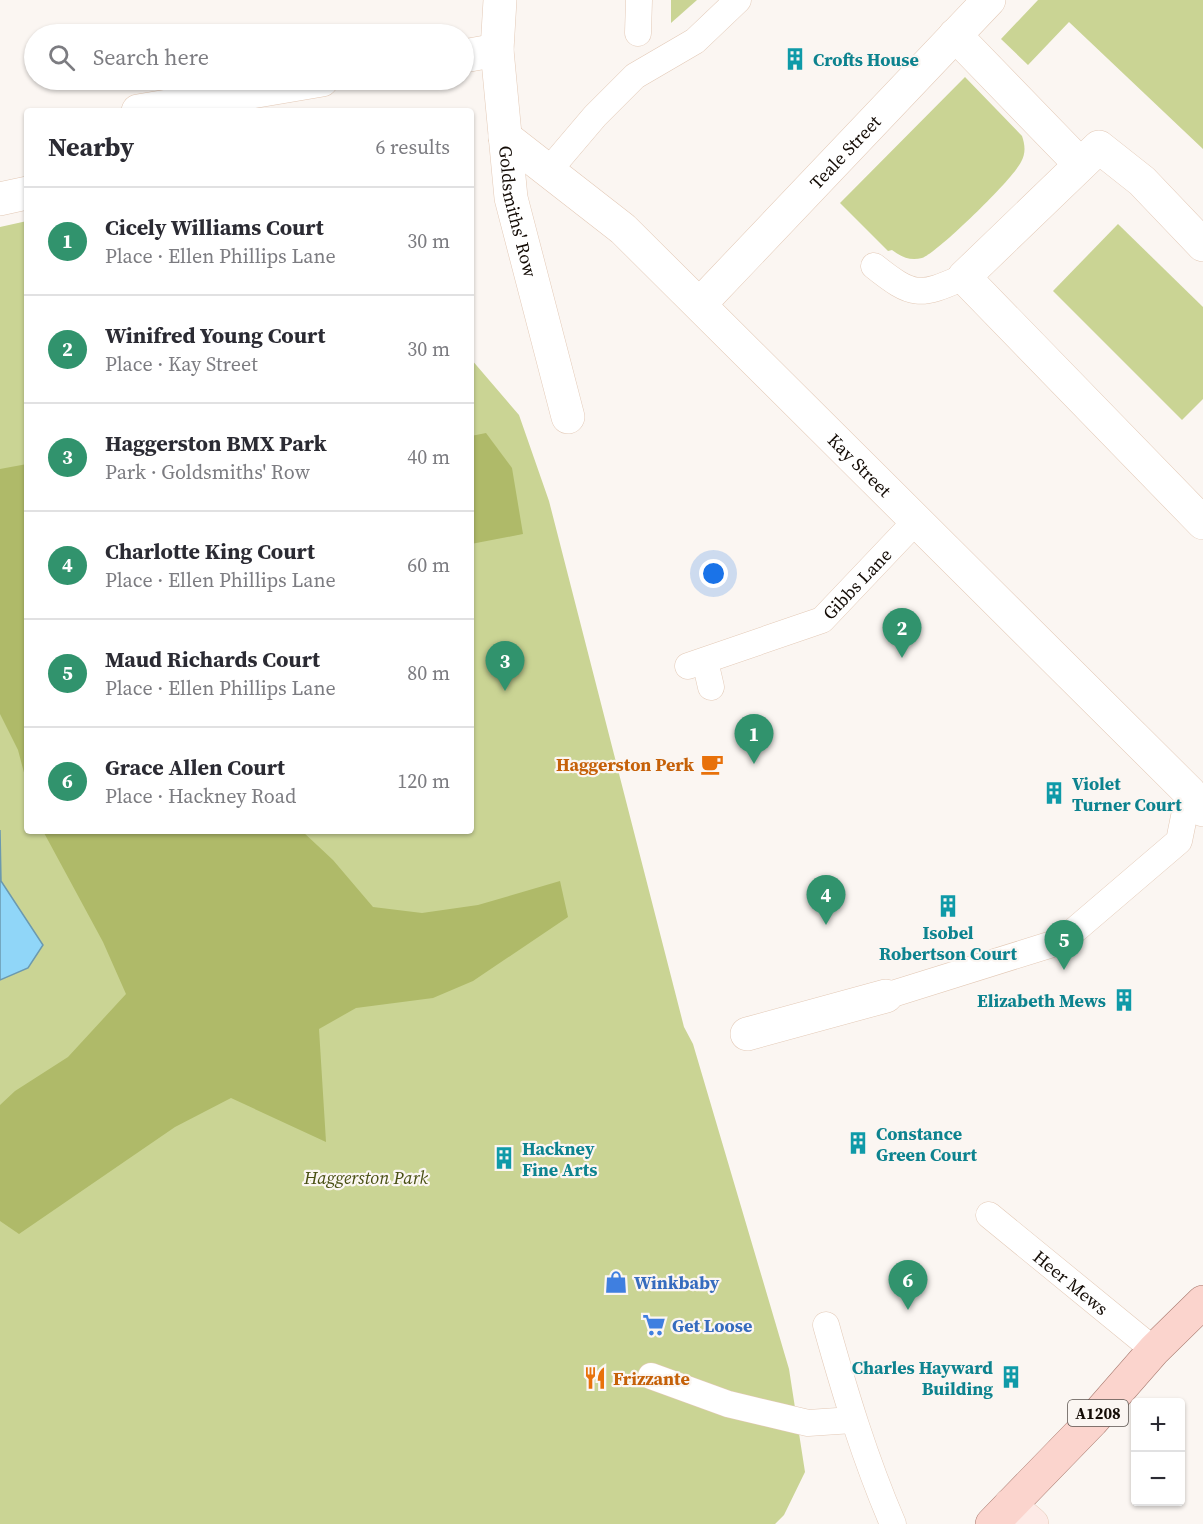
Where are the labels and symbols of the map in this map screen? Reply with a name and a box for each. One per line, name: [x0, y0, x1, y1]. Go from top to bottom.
building icon: Crofts House: [782, 46, 808, 72]
place label: Crofts House: [813, 47, 919, 72]
street label: Teale Street: [804, 109, 886, 194]
street label: Goldsmiths' Row: [494, 144, 544, 280]
street label: Kay Street: [823, 427, 898, 502]
street label: Gibbs Lane: [817, 542, 897, 625]
your location: [699, 559, 728, 588]
pin: 2: [882, 608, 922, 658]
pin: 3: [486, 642, 524, 691]
pin: 1: [734, 714, 774, 764]
cafe icon: Haggerston Perk: [699, 751, 725, 777]
place label: Haggerston Perk: [556, 752, 694, 777]
place label: Violet Turner Court: [1072, 771, 1182, 817]
building icon: Violet Turner Court: [1041, 780, 1067, 806]
pin: 4: [806, 876, 846, 925]
building icon: Isobel Robertson Court: [935, 893, 961, 919]
place label: Isobel Robertson Court: [879, 920, 1018, 966]
pin: 5: [1044, 920, 1084, 970]
building icon: Elizabeth Mews: [1111, 987, 1137, 1013]
place label: Elizabeth Mews: [977, 988, 1106, 1013]
place label: Constance Green Court: [876, 1121, 978, 1167]
building icon: Constance Green Court: [845, 1130, 871, 1156]
place label: Hackney Fine Arts: [522, 1136, 597, 1182]
building icon: Hackney Fine Arts: [491, 1145, 517, 1171]
park label: Haggerston Park: [303, 1165, 429, 1190]
street label: Heer Mews: [1028, 1244, 1114, 1321]
pin: 6: [888, 1260, 928, 1310]
shop icon: Winkbaby: [603, 1269, 629, 1295]
place label: Winkbaby: [634, 1270, 720, 1295]
supermarket icon: Get Loose: [641, 1312, 667, 1338]
place label: Get Loose: [672, 1313, 752, 1338]
place label: Charles Hayward Building: [852, 1355, 993, 1401]
building icon: Charles Hayward Building: [998, 1364, 1024, 1390]
restaurant icon: Frizzante: [582, 1365, 608, 1391]
place label: Frizzante: [613, 1366, 690, 1391]
road number: A1208: [1068, 1400, 1128, 1426]

